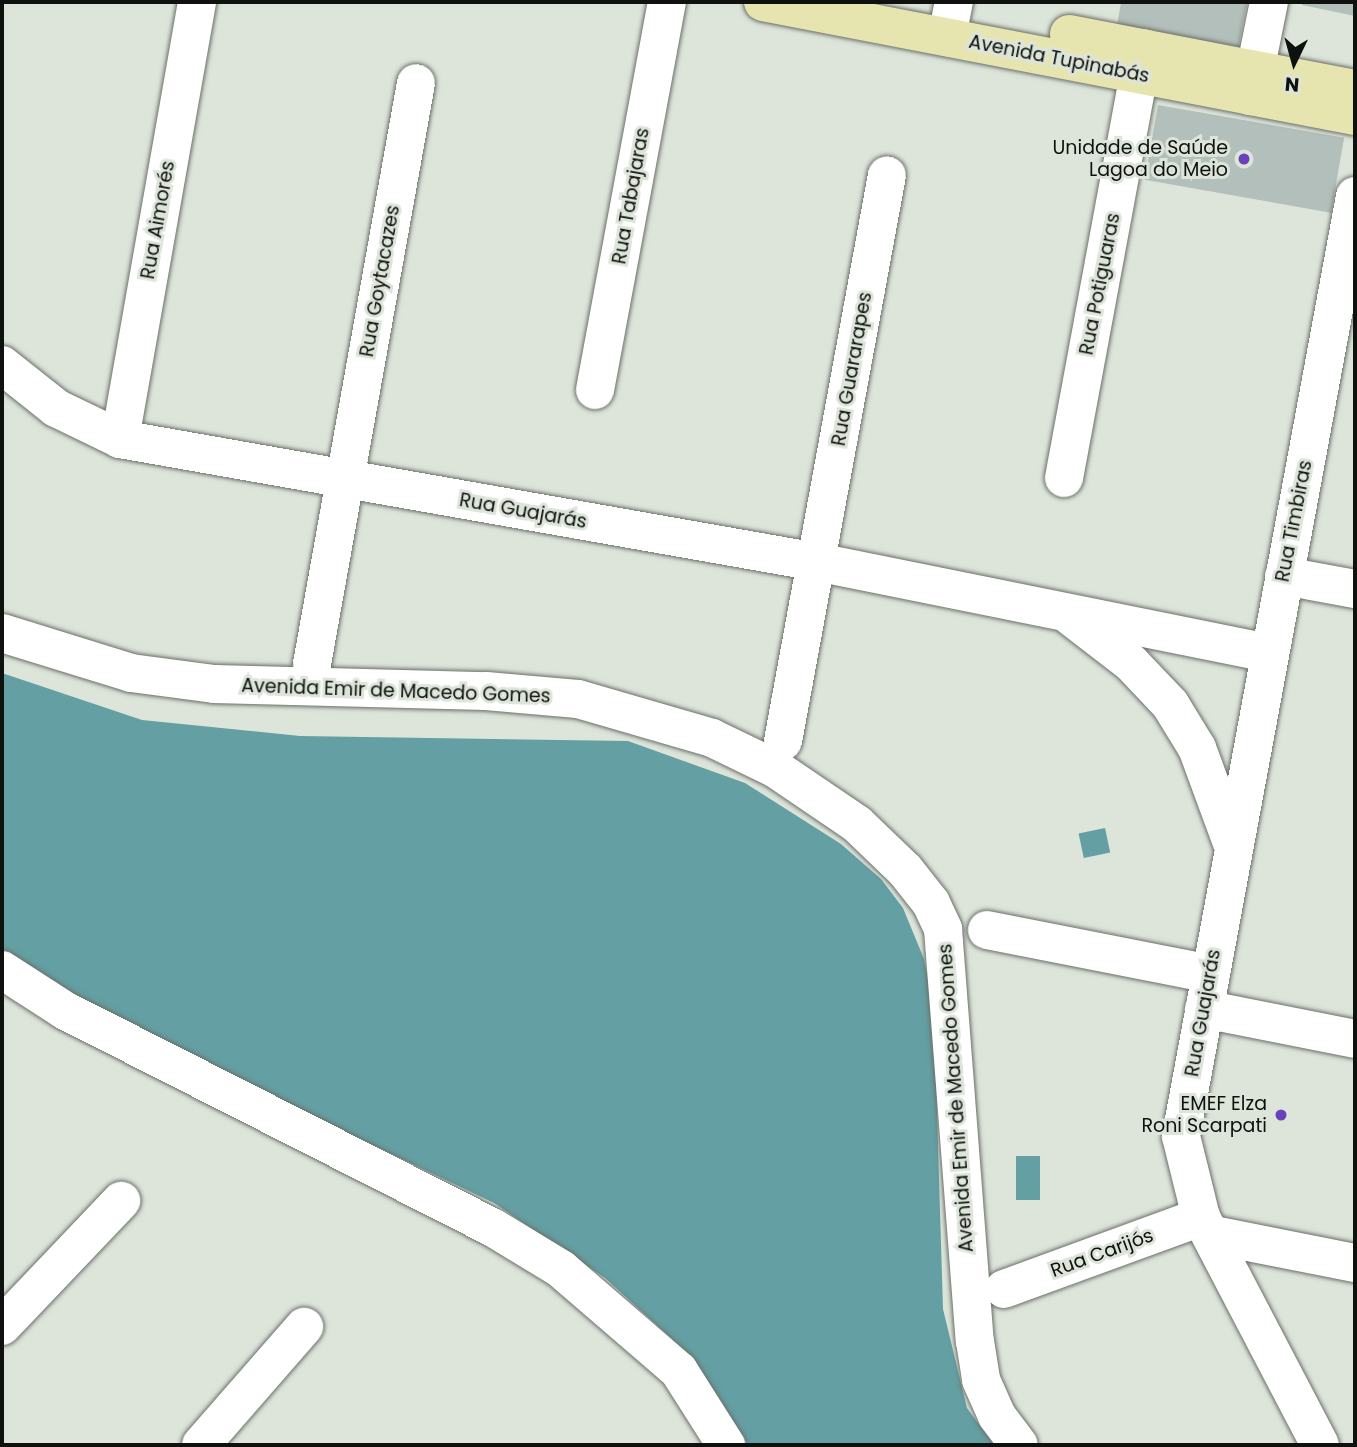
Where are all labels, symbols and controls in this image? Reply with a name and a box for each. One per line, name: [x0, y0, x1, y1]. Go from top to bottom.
north arrow: [1259, 28, 1329, 98]
street label: Avenida Tupinabás: [967, 30, 1151, 88]
text: N: [1284, 70, 1300, 98]
street label: Rua Tabajaras: [608, 126, 654, 266]
place label: Unidade de Saúde Lagoa do Meio: [1052, 137, 1228, 181]
marker: Unidade de Saúde Lagoa do Meio: [1234, 149, 1254, 169]
street label: Rua Aimorés: [136, 159, 180, 281]
street label: Rua Goytacazes: [355, 203, 405, 359]
street label: Rua Potiguaras: [1075, 211, 1125, 357]
street label: Rua Guararapes: [827, 290, 877, 448]
street label: Rua Timbiras: [1271, 458, 1317, 584]
street label: Rua Guajarás: [458, 489, 588, 533]
street label: Avenida Emir de Macedo Gomes: [241, 674, 551, 708]
street label: Avenida Emir de Macedo Gomes: [934, 943, 978, 1253]
street label: Rua Guajarás: [1181, 948, 1225, 1078]
place label: EMEF Elza Roni Scarpati: [1141, 1093, 1267, 1137]
marker: EMEF Elza Roni Scarpati: [1273, 1107, 1289, 1123]
street label: Rua Carijós: [1048, 1224, 1156, 1282]

